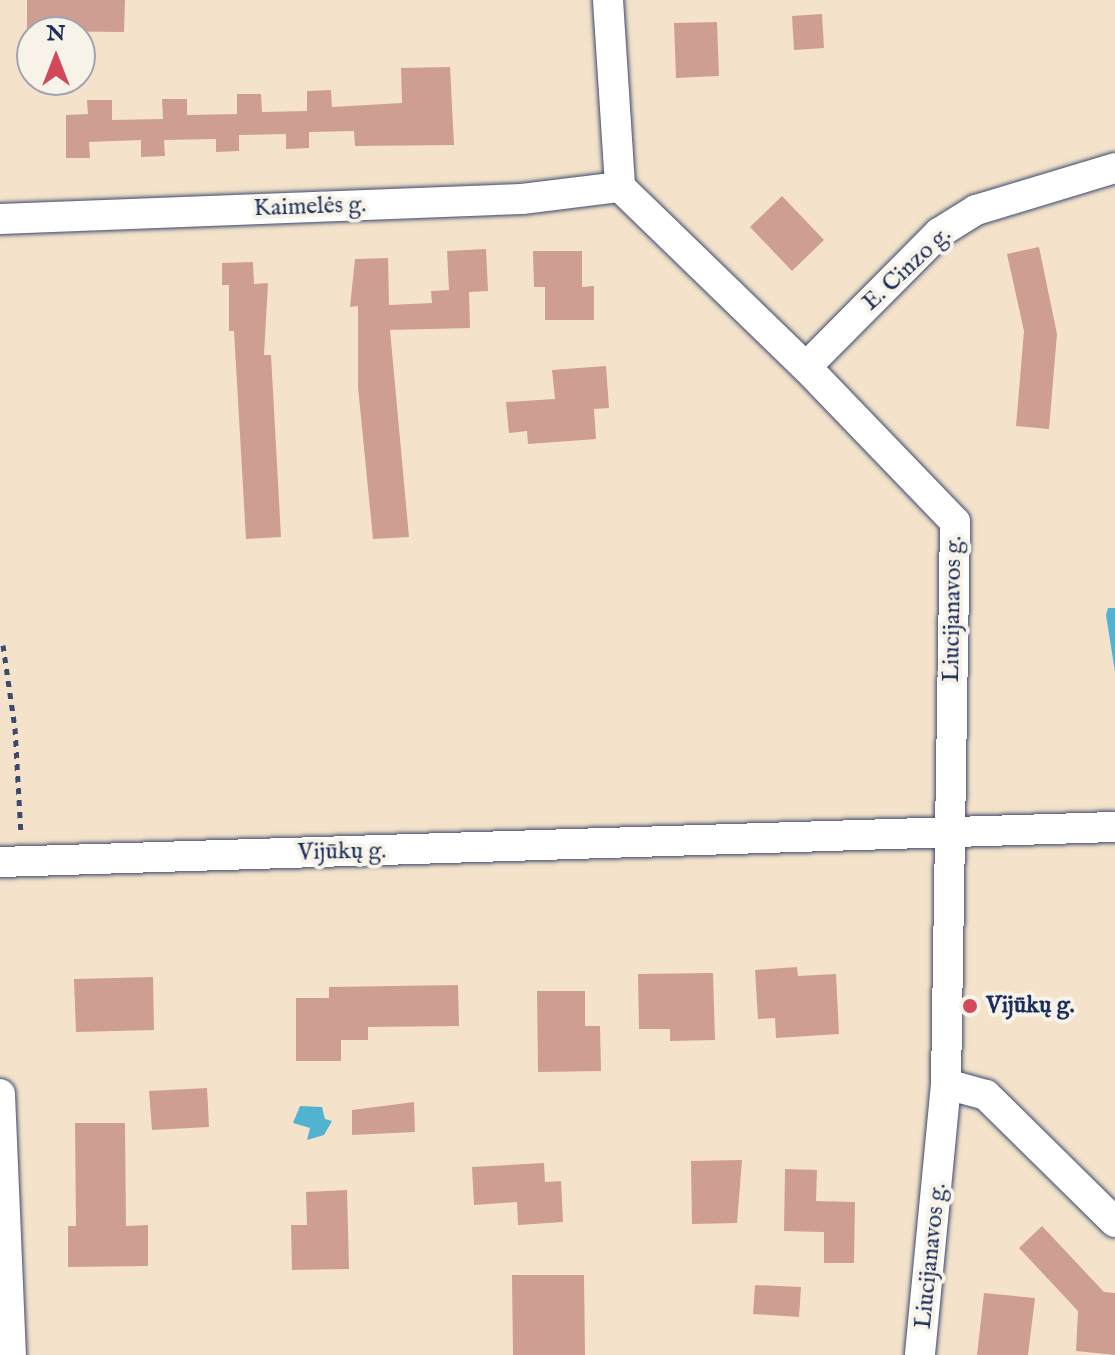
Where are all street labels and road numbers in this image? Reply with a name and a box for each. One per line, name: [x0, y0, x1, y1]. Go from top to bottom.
street label: Kaimelės g.: [253, 191, 367, 223]
street label: E. Cinzo g.: [857, 221, 957, 317]
street label: Liucijanavos g.: [937, 536, 969, 682]
street label: Vijūkų g.: [297, 837, 387, 867]
street label: Liucijanavos g.: [909, 1182, 953, 1330]

